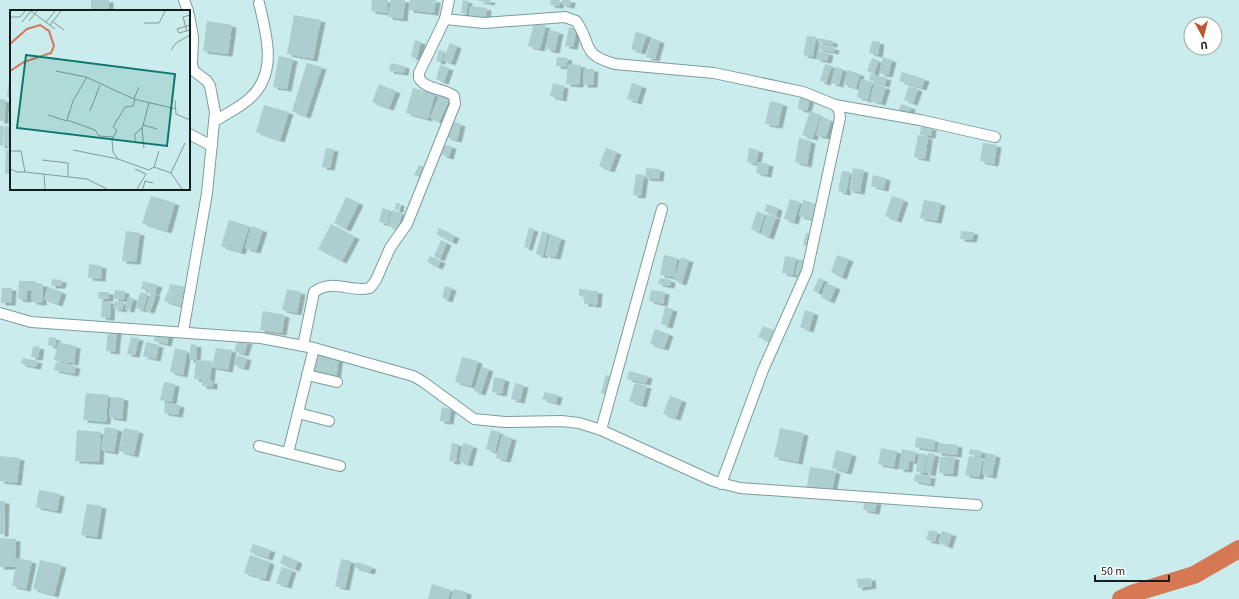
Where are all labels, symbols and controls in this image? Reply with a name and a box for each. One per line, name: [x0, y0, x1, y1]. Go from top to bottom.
inset map: [10, 10, 190, 190]
north arrow: [1183, 16, 1223, 56]
text: U: [1200, 38, 1209, 53]
scale bar: [1095, 557, 1169, 583]
text: 50 m: [1101, 563, 1125, 580]

